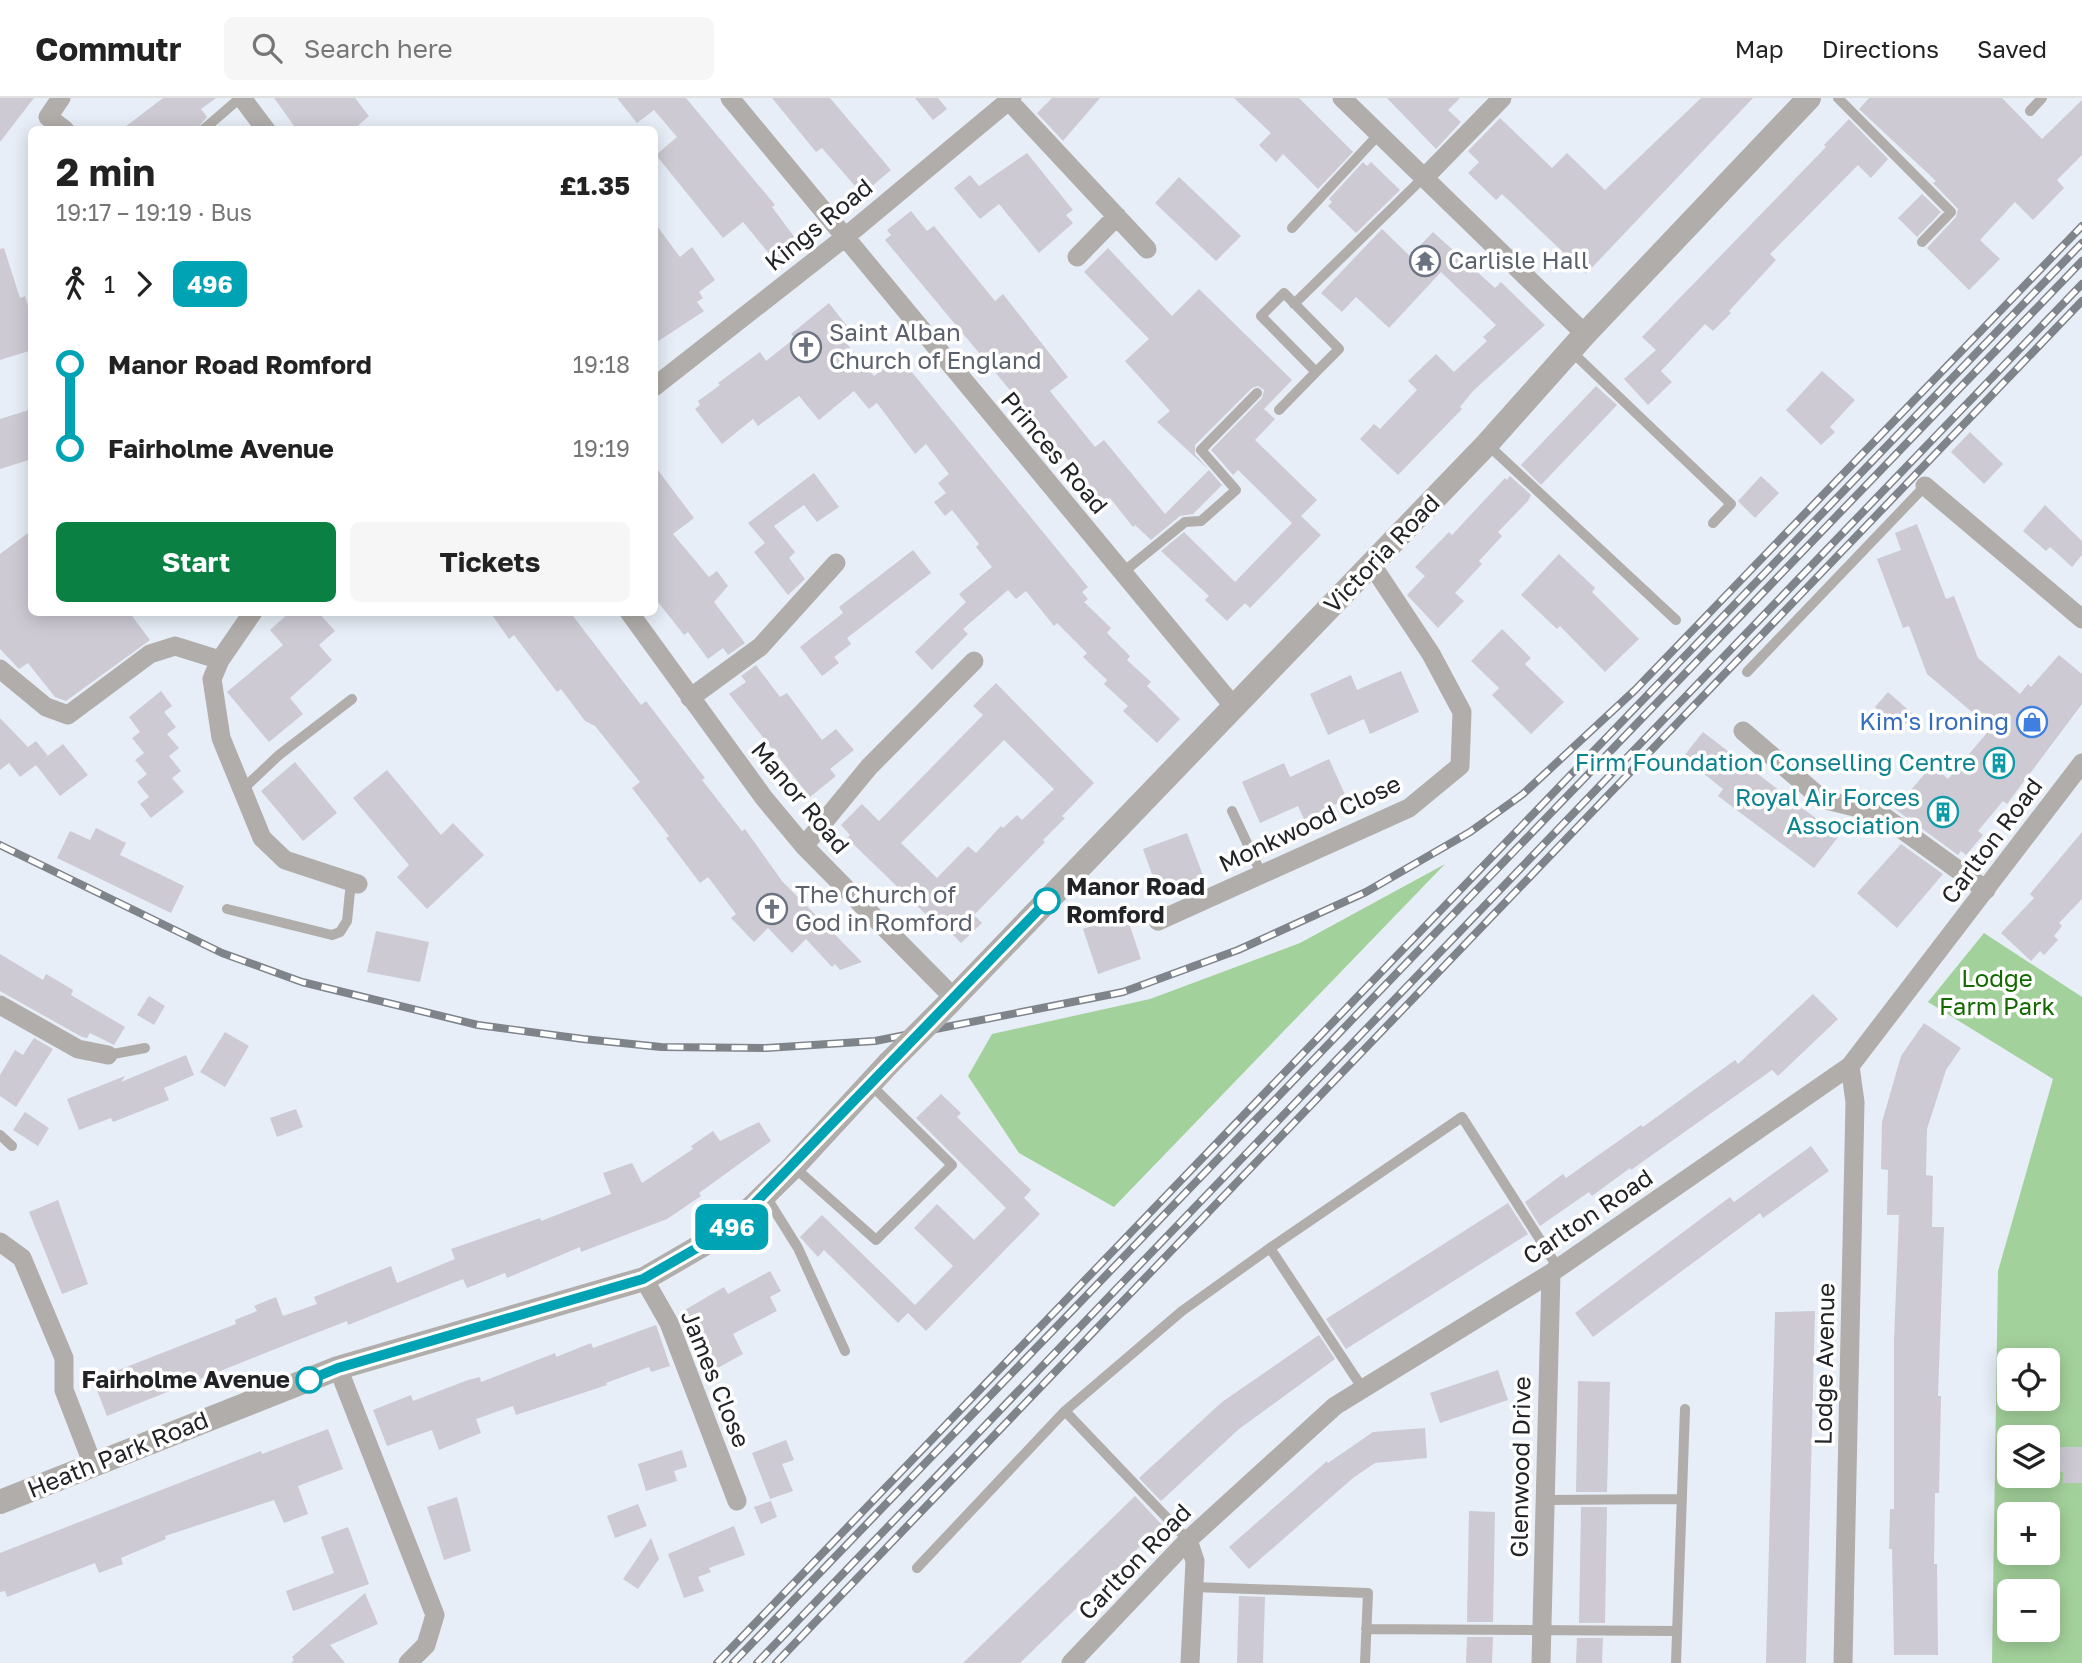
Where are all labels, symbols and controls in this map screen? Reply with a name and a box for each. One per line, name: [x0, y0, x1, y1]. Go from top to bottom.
search box: [224, 17, 714, 80]
text: Commutr: [35, 29, 182, 68]
icon: search: [248, 29, 286, 67]
text: Search here: [304, 33, 453, 64]
text: Map: [1735, 34, 1784, 63]
text: Directions: [1822, 34, 1939, 63]
text: Saved: [1977, 34, 2047, 63]
text: 2 min: [56, 149, 155, 194]
text: £1.35: [559, 170, 630, 201]
street label: Kings Road: [758, 172, 878, 276]
text: 19:17 – 19:19 · Bus: [56, 198, 252, 226]
temple icon: Carlisle Hall: [1408, 244, 1442, 278]
place label: Carlisle Hall: [1448, 245, 1589, 274]
icon: walk: [56, 265, 94, 303]
icon: forward: [125, 265, 163, 303]
text: 496: [187, 269, 233, 298]
text: 1: [104, 270, 115, 298]
place label: Saint Alban Church of England: [829, 317, 1041, 374]
church icon: Saint Alban Church of England: [789, 330, 823, 364]
text: Manor Road Romford: [108, 349, 372, 380]
text: 19:18: [573, 350, 630, 378]
street label: Princes Road: [996, 385, 1115, 519]
text: Fairholme Avenue: [108, 433, 334, 464]
text: 19:19: [573, 434, 630, 462]
street label: Victoria Road: [1317, 488, 1445, 618]
button: Start: [56, 522, 336, 602]
button: Tickets: [350, 522, 630, 602]
shop icon: Kim's Ironing: [2015, 705, 2049, 739]
place label: Kim's Ironing: [1859, 706, 2009, 735]
street label: Manor Road: [746, 735, 856, 859]
building icon: Firm Foundation Conselling Centre: [1982, 746, 2016, 780]
place label: Firm Foundation Conselling Centre: [1575, 747, 1976, 776]
street label: Monkwood Close: [1214, 768, 1405, 877]
street label: Carlton Road: [1934, 771, 2048, 909]
place label: Royal Air Forces Association: [1735, 782, 1920, 839]
building icon: Royal Air Forces Association: [1926, 795, 1960, 829]
place label: Manor Road Romford: [1066, 871, 1205, 928]
place label: The Church of God in Romford: [795, 879, 973, 936]
marker: Manor Road Romford: [1034, 888, 1060, 914]
church icon: The Church of God in Romford: [755, 892, 789, 926]
park label: Lodge Farm Park: [1939, 963, 2055, 1020]
street label: Carlton Road: [1517, 1162, 1657, 1270]
line badge: 496: [692, 1204, 772, 1250]
text: 496: [709, 1212, 755, 1241]
street label: Lodge Avenue: [1808, 1283, 1839, 1445]
street label: James Close: [676, 1306, 757, 1451]
map controls: [1997, 1348, 2060, 1642]
button: locate: [1997, 1348, 2060, 1411]
place label: Fairholme Avenue: [81, 1364, 290, 1393]
marker: Fairholme Avenue: [296, 1367, 322, 1393]
street label: Glenwood Drive: [1503, 1376, 1536, 1558]
street label: Heath Park Road: [23, 1404, 212, 1503]
button: layers: [1997, 1425, 2060, 1488]
street label: Carlton Road: [1071, 1497, 1196, 1625]
button: +: [1997, 1502, 2060, 1565]
button: −: [1997, 1579, 2060, 1642]

